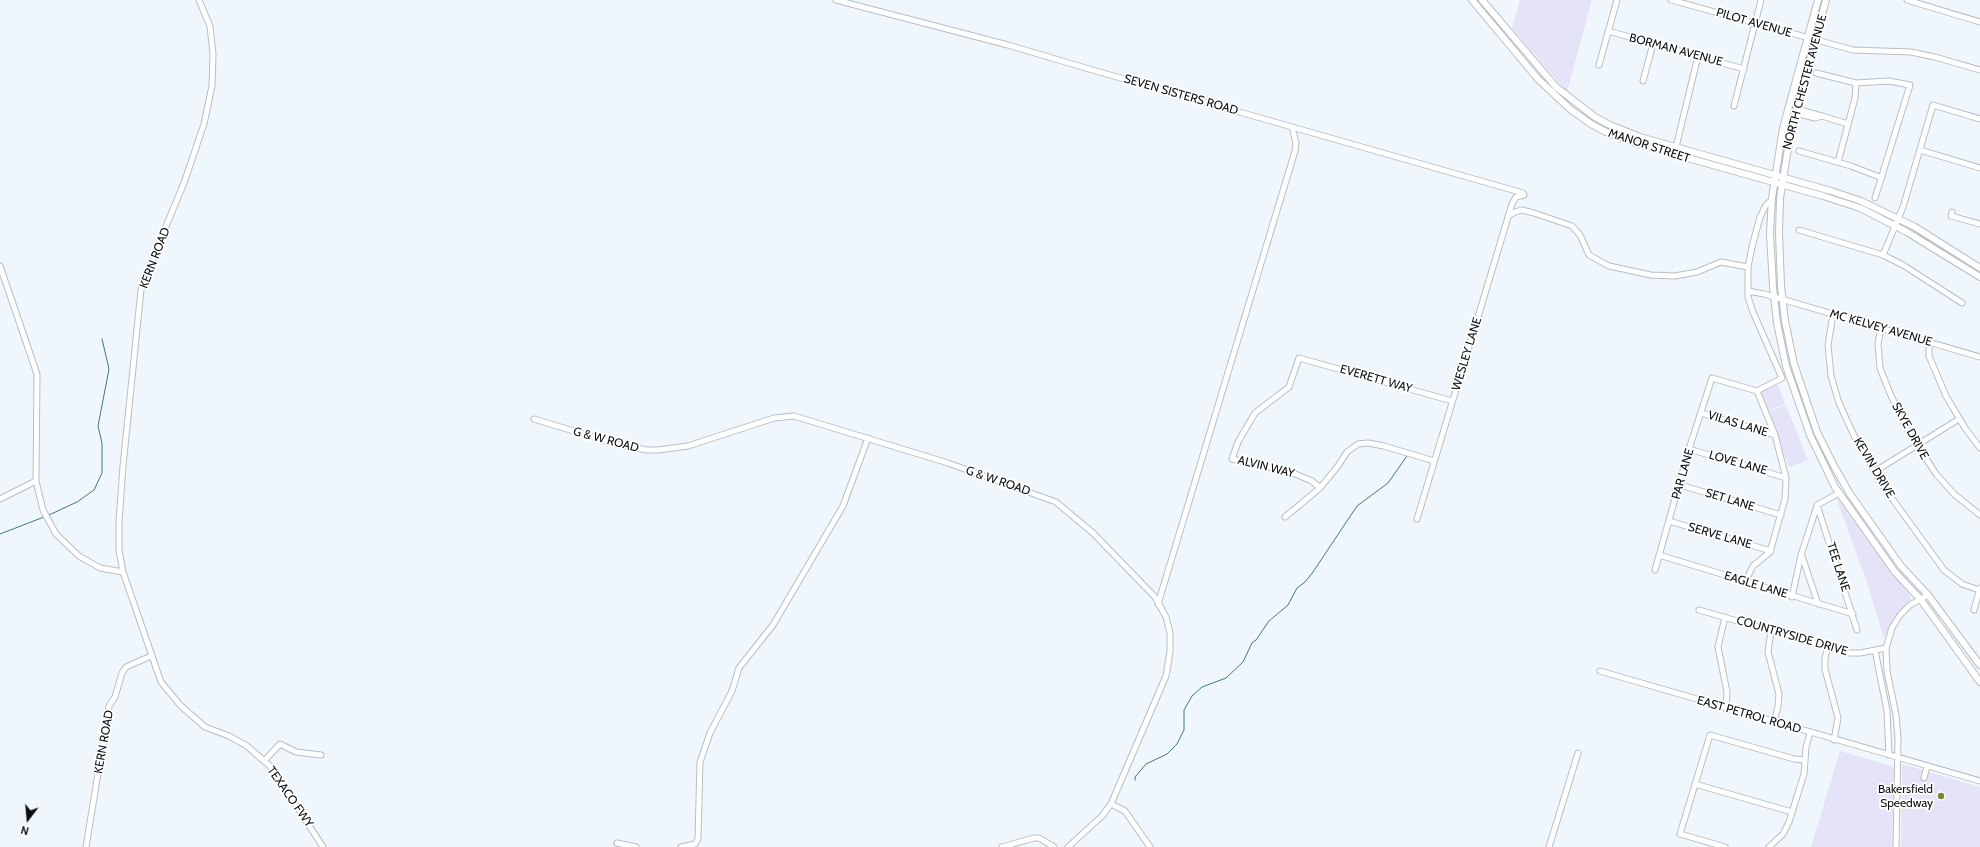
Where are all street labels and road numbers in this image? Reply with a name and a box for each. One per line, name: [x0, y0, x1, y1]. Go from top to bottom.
street label: PILOT AVENUE: [1714, 5, 1794, 41]
street label: NORTH CHESTER AVENUE: [1780, 13, 1830, 151]
street label: BORMAN AVENUE: [1628, 31, 1724, 69]
street label: SEVEN SISTERS ROAD: [1122, 72, 1240, 118]
street label: MANOR STREET: [1606, 126, 1692, 166]
street label: KERN ROAD: [137, 225, 173, 291]
street label: MC KELVEY AVENUE: [1828, 306, 1934, 350]
street label: WESLEY LANE: [1449, 316, 1485, 392]
street label: EVERETT WAY: [1338, 362, 1414, 396]
street label: SKYE DRIVE: [1888, 400, 1932, 462]
street label: VILAS LANE: [1706, 408, 1770, 440]
street label: G & W ROAD: [572, 424, 640, 456]
street label: KEVIN DRIVE: [1850, 435, 1898, 501]
street label: PAR LANE: [1669, 447, 1697, 501]
street label: LOVE LANE: [1707, 448, 1769, 478]
street label: ALVIN WAY: [1236, 453, 1296, 481]
street label: G & W ROAD: [964, 463, 1032, 499]
street label: SET LANE: [1703, 486, 1757, 514]
street label: SERVE LANE: [1686, 520, 1754, 552]
street label: TEE LANE: [1823, 541, 1853, 593]
street label: EAGLE LANE: [1722, 568, 1790, 602]
street label: COUNTRYSIDE DRIVE: [1735, 613, 1849, 659]
street label: EAST PETROL ROAD: [1695, 693, 1803, 737]
street label: KERN ROAD: [91, 709, 117, 775]
street label: TEXACO FWY: [264, 764, 316, 830]

